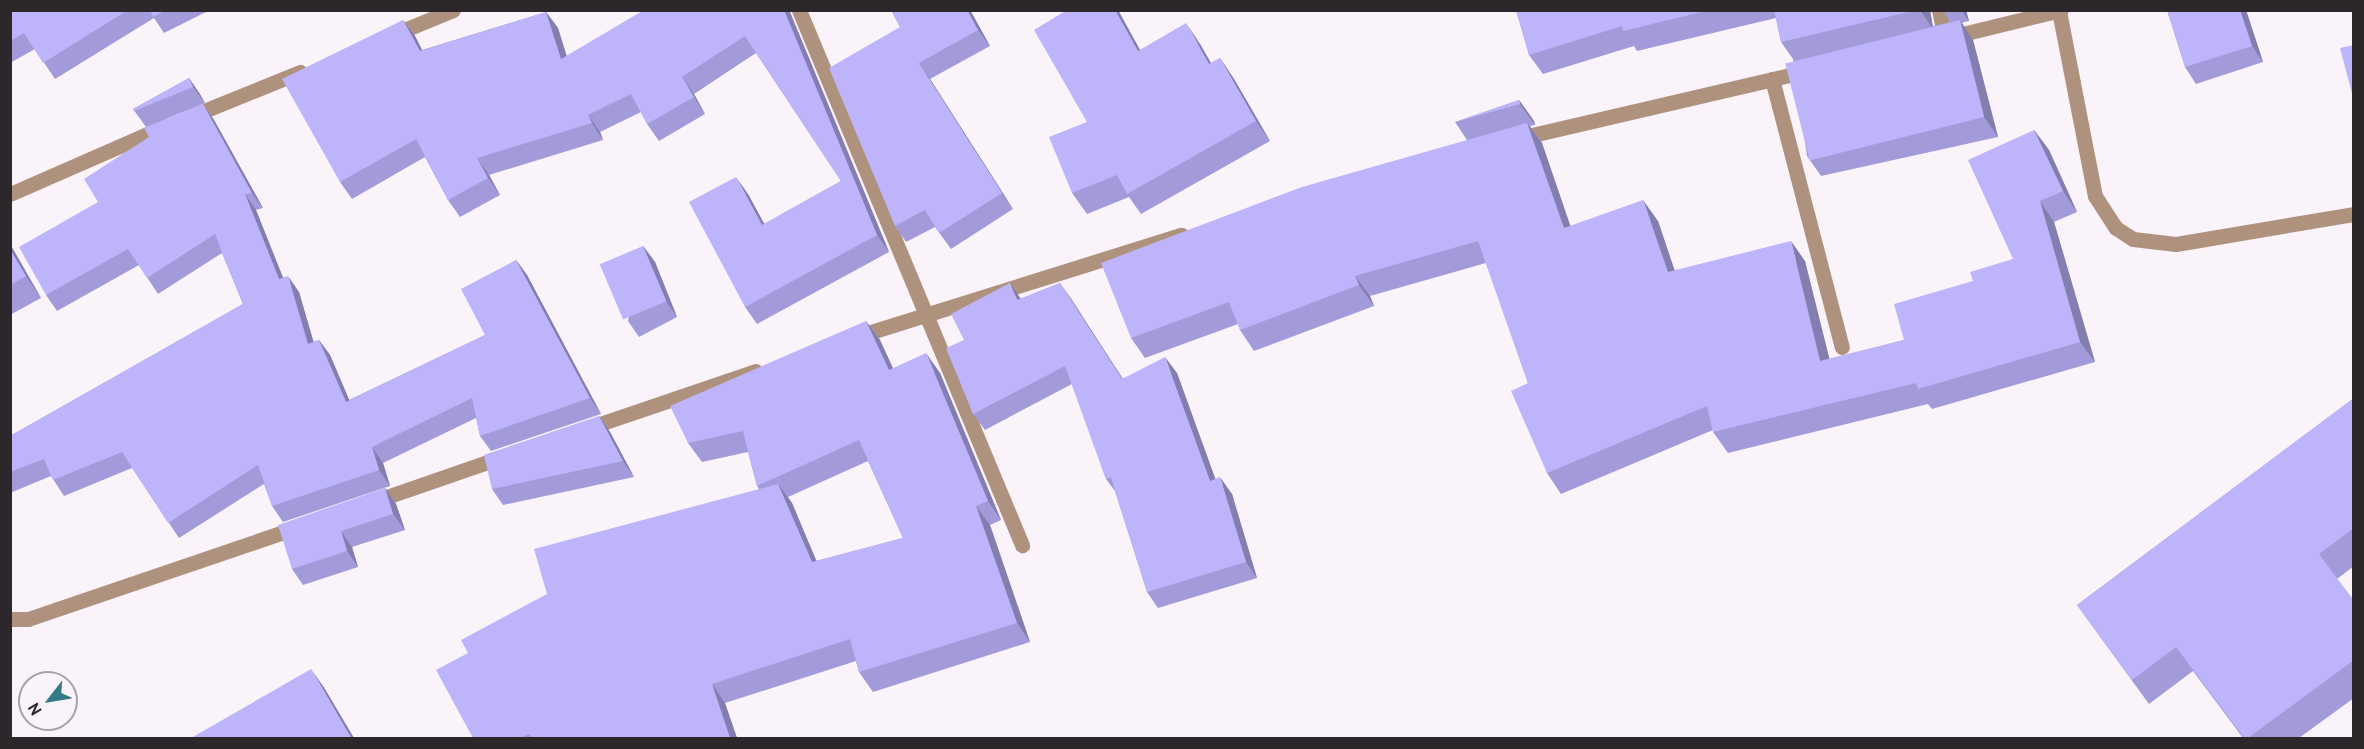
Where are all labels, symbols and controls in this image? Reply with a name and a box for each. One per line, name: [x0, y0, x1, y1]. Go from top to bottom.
north arrow: [18, 671, 78, 731]
text: N: [23, 700, 46, 719]

